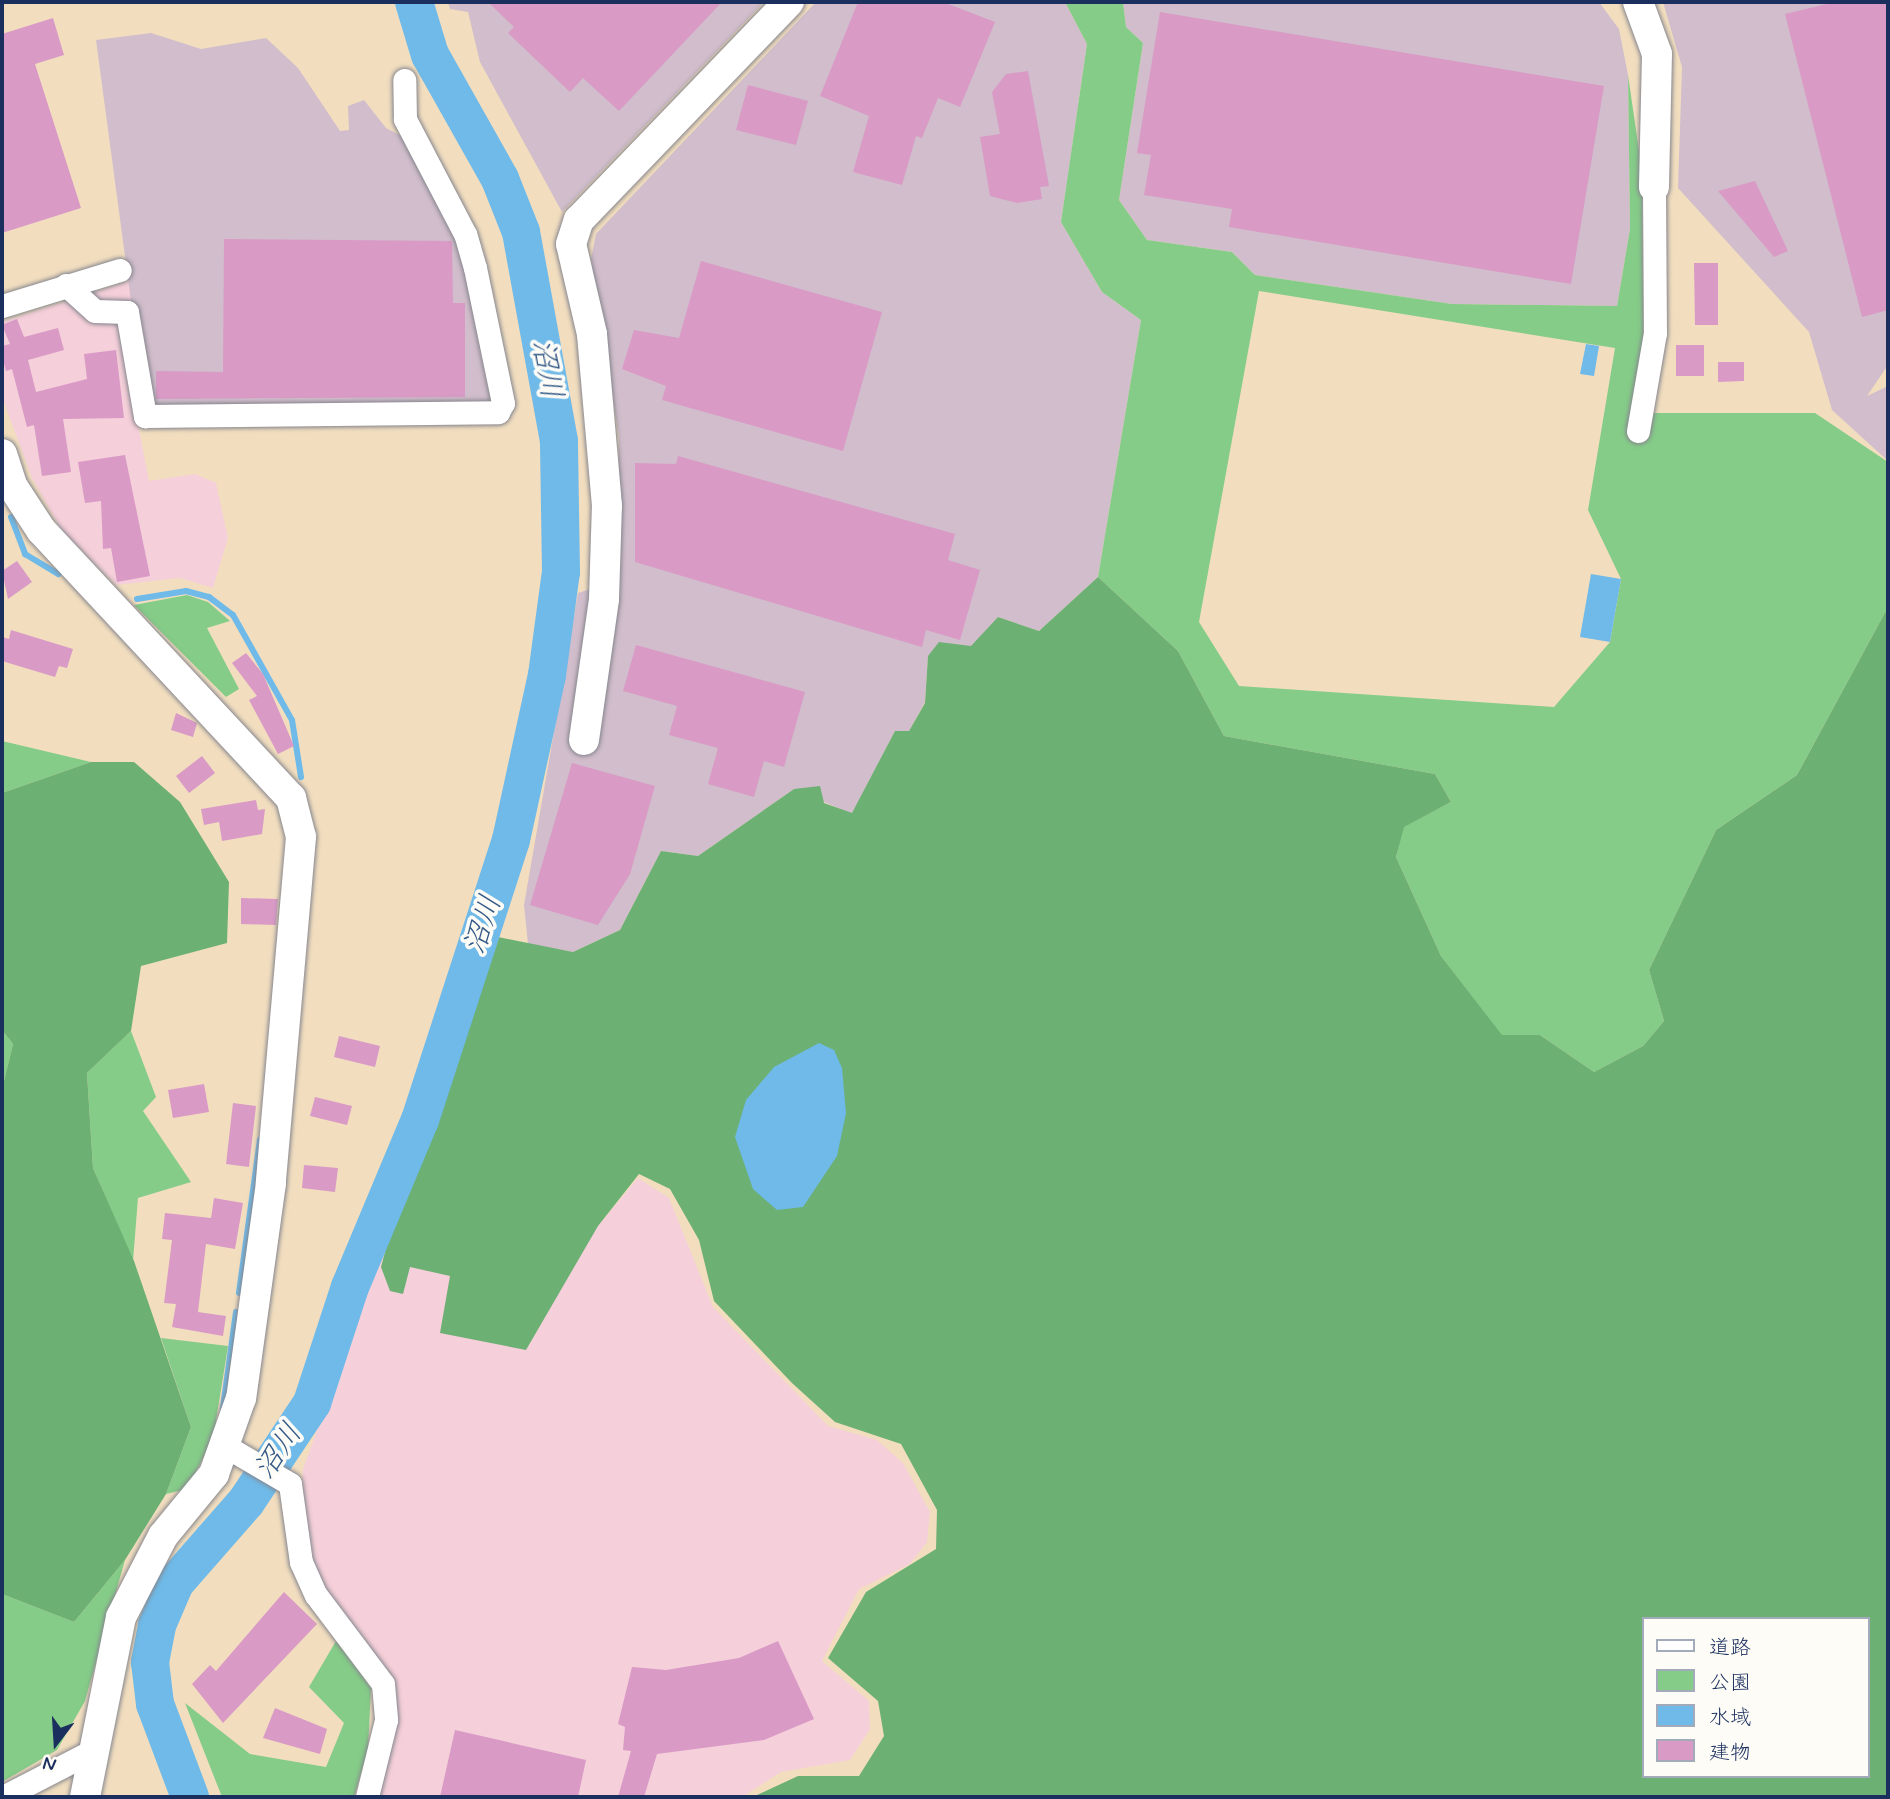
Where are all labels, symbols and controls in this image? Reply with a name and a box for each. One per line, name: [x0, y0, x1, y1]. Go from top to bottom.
water label: 沼川: [523, 336, 569, 402]
water label: 沼川: [458, 891, 510, 959]
water label: 沼川: [247, 1417, 311, 1487]
legend: [1642, 1617, 1869, 1778]
text: 道路: [1709, 1634, 1751, 1662]
text: 公園: [1709, 1669, 1751, 1697]
text: 水域: [1709, 1704, 1751, 1732]
north arrow: [21, 1708, 91, 1778]
text: 建物: [1709, 1739, 1751, 1767]
text: N: [40, 1750, 59, 1777]

